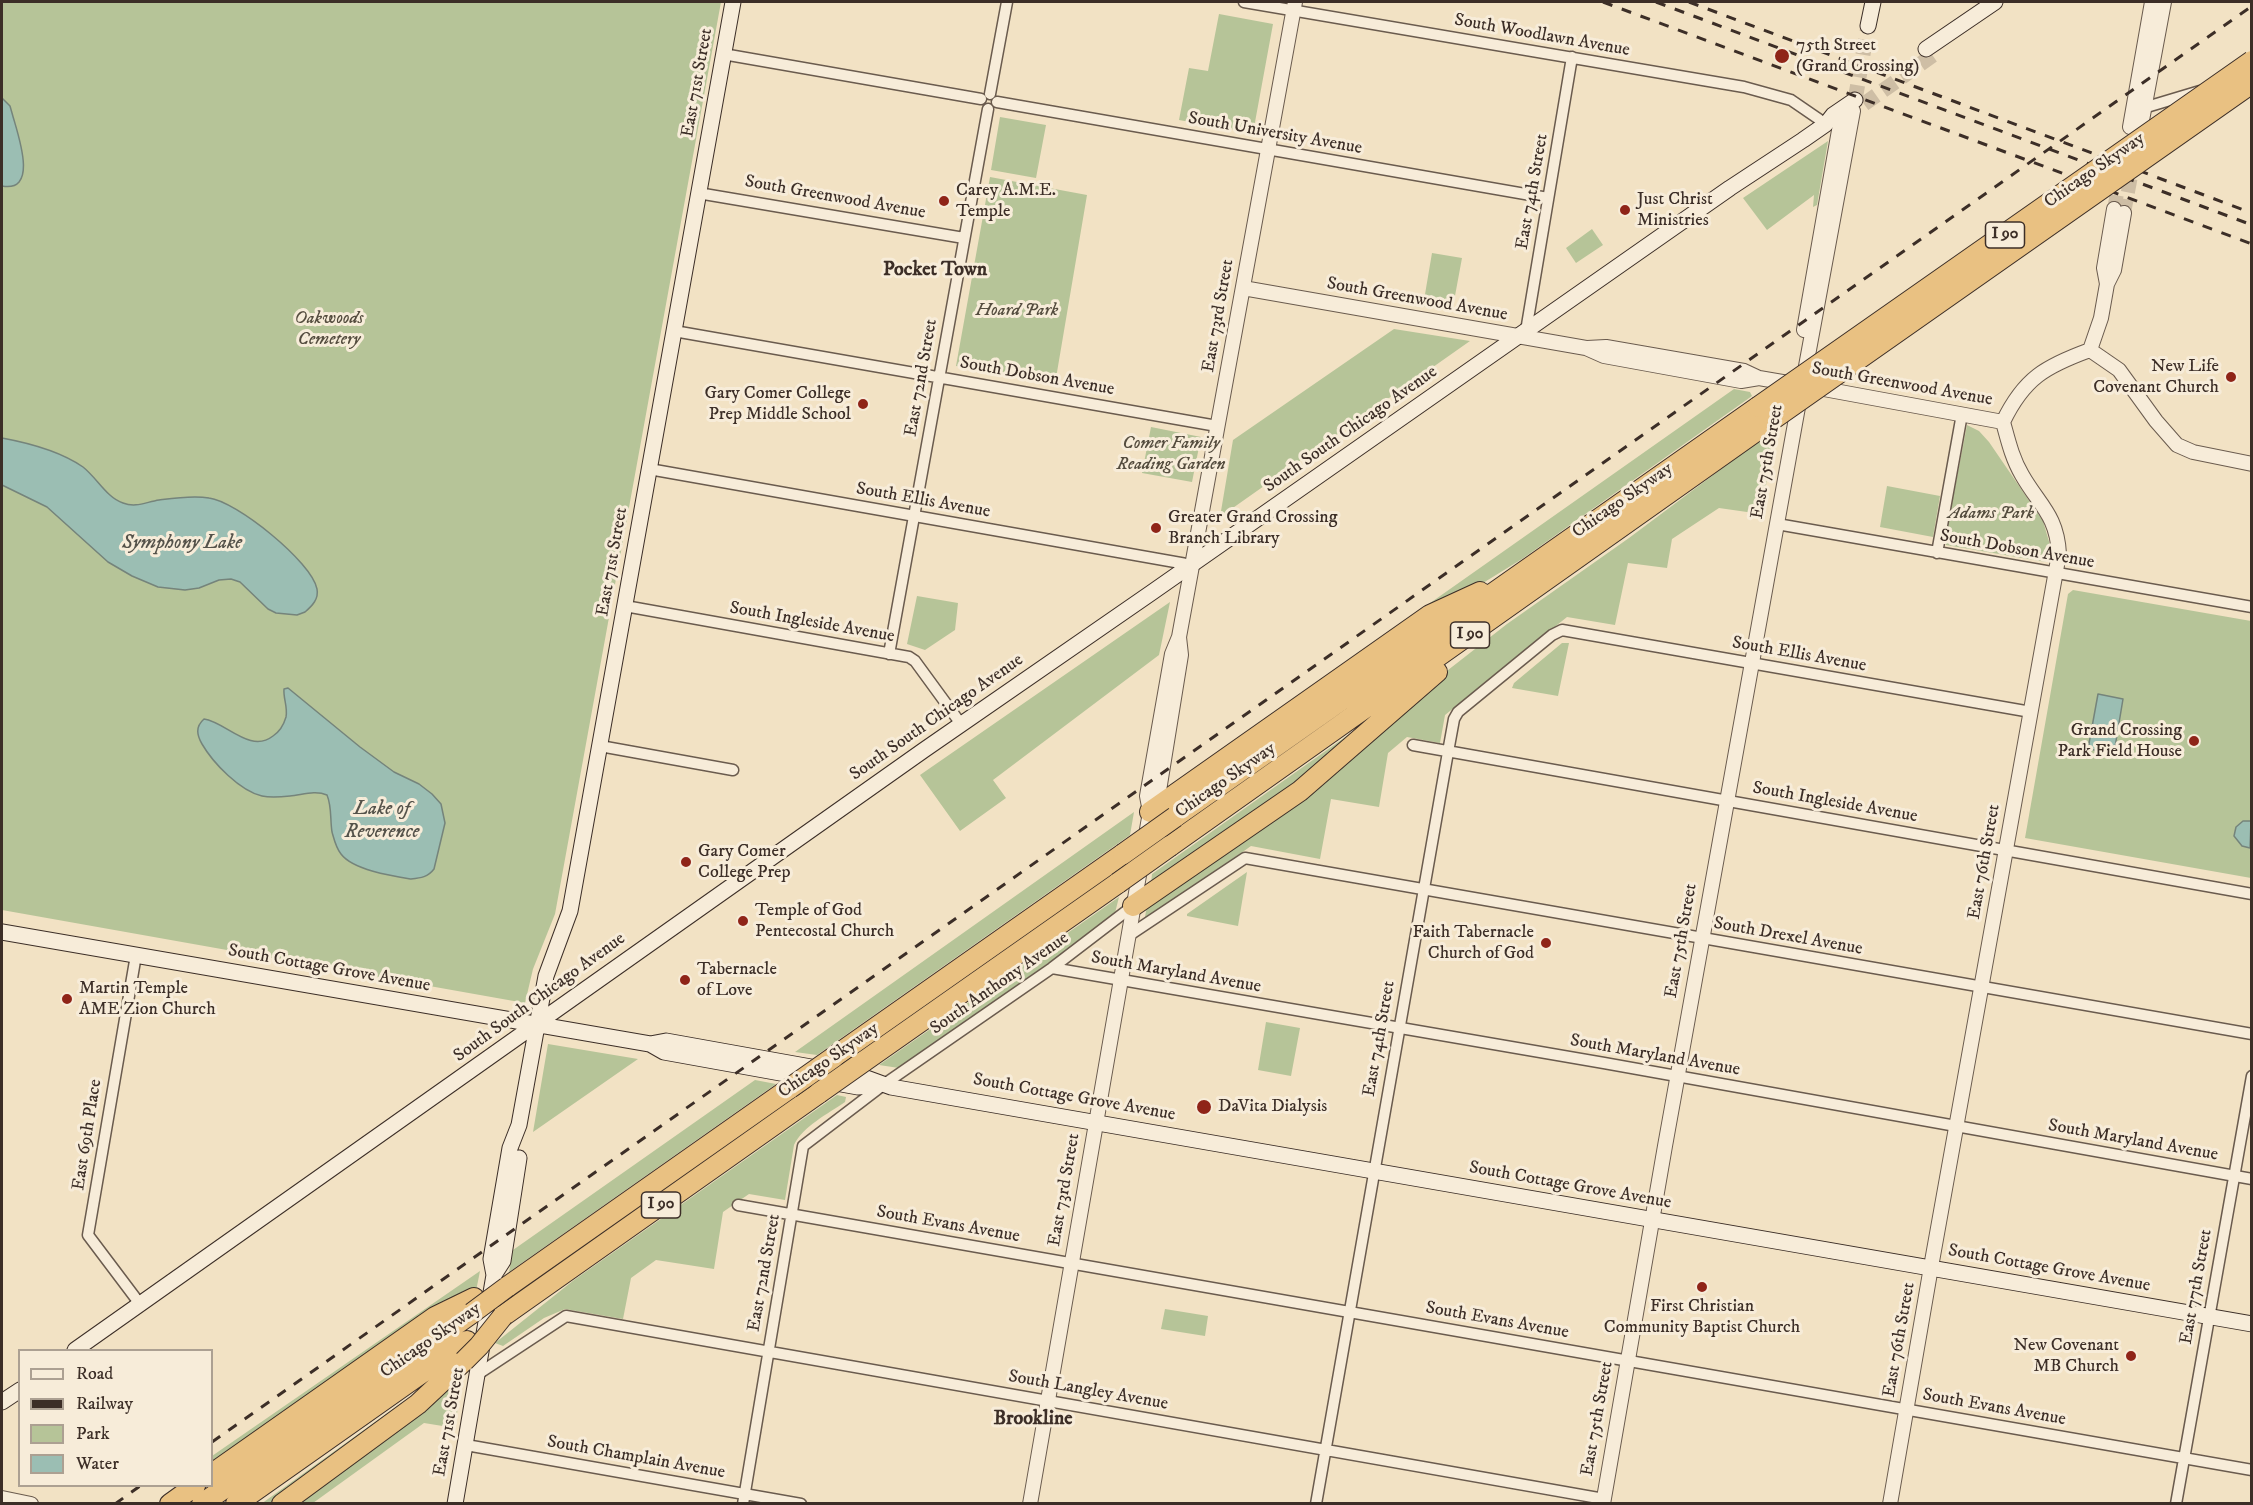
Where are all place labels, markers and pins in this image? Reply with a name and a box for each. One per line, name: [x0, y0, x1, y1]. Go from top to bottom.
place label: 75th Street (Grand Crossing): [1796, 35, 1919, 78]
marker: 75th Street (Grand Crossing): [1773, 47, 1791, 65]
place label: Carey A.M.E. Temple: [956, 180, 1056, 222]
place label: Just Christ Ministries: [1637, 189, 1713, 232]
marker: Carey A.M.E. Temple: [937, 194, 951, 208]
marker: Just Christ Ministries: [1618, 203, 1632, 217]
place label: New Life Covenant Church: [2093, 356, 2219, 398]
marker: New Life Covenant Church: [2224, 370, 2238, 384]
place label: Gary Comer College Prep Middle School: [704, 383, 851, 426]
marker: Gary Comer College Prep Middle School: [856, 397, 870, 411]
place label: Greater Grand Crossing Branch Library: [1168, 507, 1337, 550]
marker: Greater Grand Crossing Branch Library: [1149, 521, 1163, 535]
place label: Grand Crossing Park Field House: [2057, 720, 2182, 762]
marker: Grand Crossing Park Field House: [2187, 734, 2201, 748]
place label: Gary Comer College Prep: [698, 841, 791, 884]
marker: Gary Comer College Prep: [679, 855, 693, 869]
place label: Temple of God Pentecostal Church: [755, 900, 894, 942]
marker: Temple of God Pentecostal Church: [736, 914, 750, 928]
place label: Faith Tabernacle Church of God: [1412, 922, 1534, 964]
marker: Faith Tabernacle Church of God: [1539, 936, 1553, 950]
place label: Tabernacle of Love: [697, 959, 777, 1002]
marker: Tabernacle of Love: [678, 973, 692, 987]
place label: Martin Temple AME Zion Church: [79, 978, 216, 1020]
marker: Martin Temple AME Zion Church: [60, 992, 74, 1006]
place label: DaVita Dialysis: [1218, 1096, 1327, 1118]
marker: DaVita Dialysis: [1195, 1098, 1213, 1116]
marker: First Christian Community Baptist Church: [1695, 1280, 1709, 1294]
place label: First Christian Community Baptist Church: [1604, 1296, 1800, 1338]
place label: New Covenant MB Church: [2014, 1335, 2119, 1378]
marker: New Covenant MB Church: [2124, 1349, 2138, 1363]

